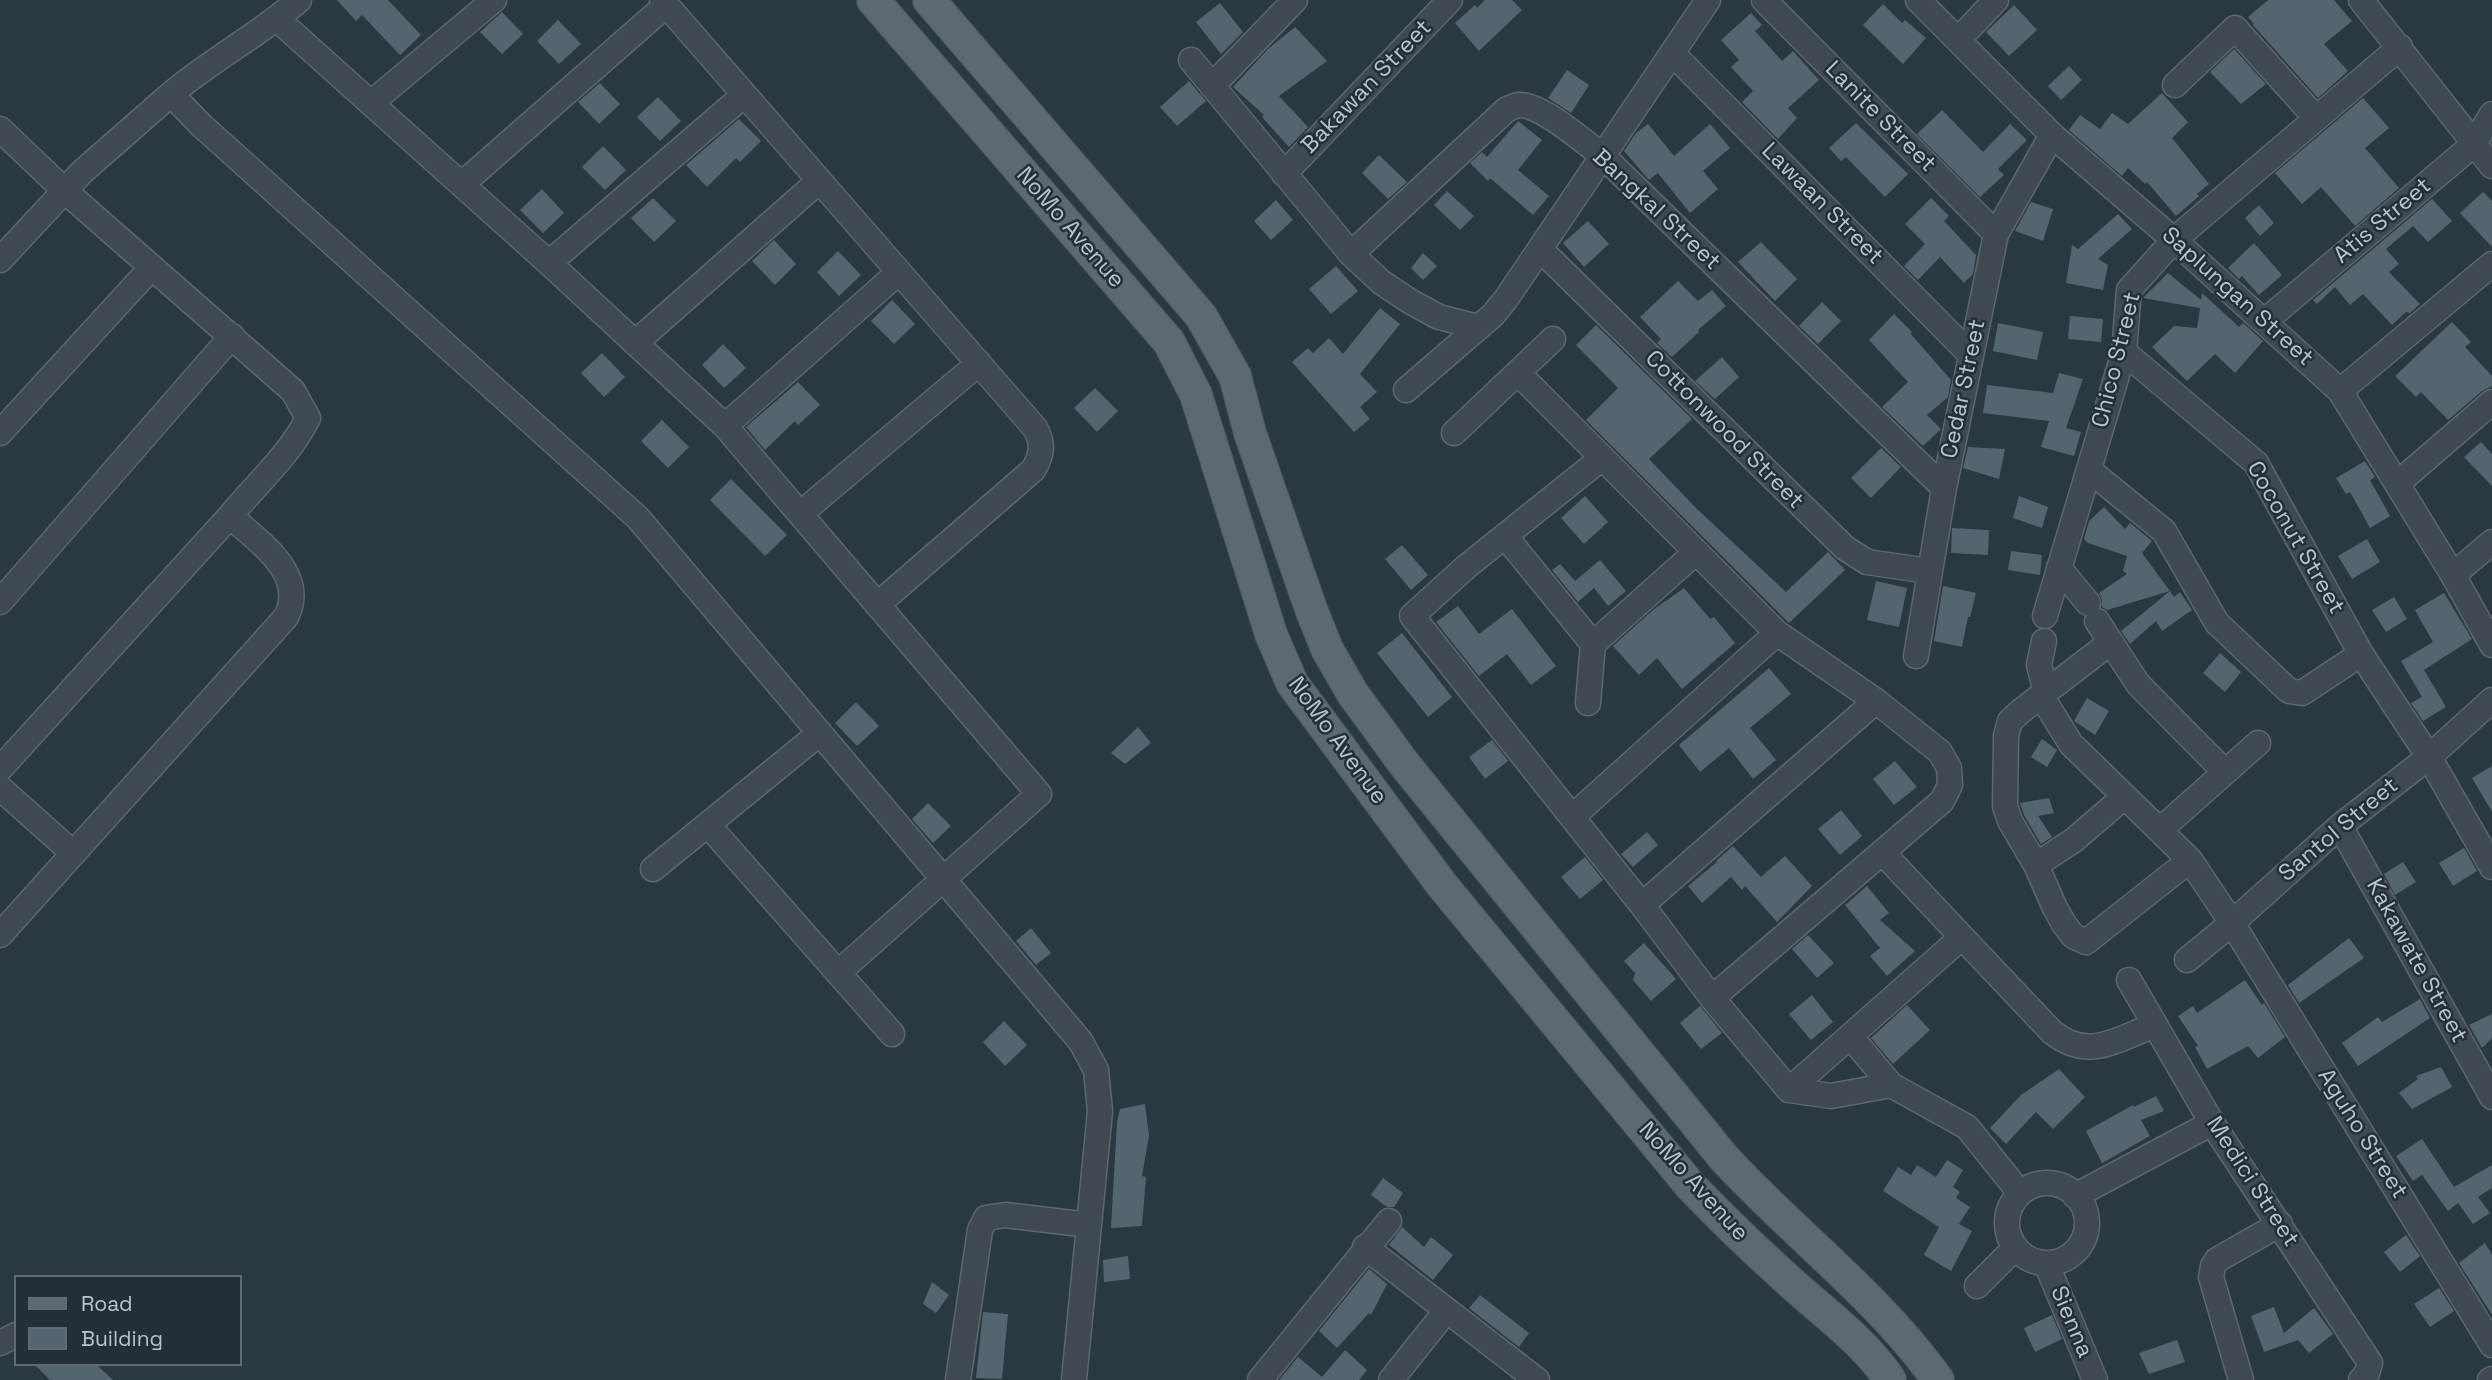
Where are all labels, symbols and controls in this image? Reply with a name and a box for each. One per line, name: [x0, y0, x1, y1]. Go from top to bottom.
street label: Bakawan Street: [1296, 14, 1438, 160]
street label: Lanite Street: [1819, 56, 1941, 178]
street label: Lawaan Street: [1755, 137, 1889, 271]
street label: Bangkal Street: [1586, 144, 1726, 276]
street label: NoMo Avenue: [1010, 162, 1130, 294]
street label: Atis Street: [2329, 172, 2437, 270]
street label: Saplungan Street: [2156, 222, 2318, 372]
street label: Chico Street: [2087, 289, 2147, 431]
street label: Cedar Street: [1936, 317, 1992, 461]
street label: Cottonwood Street: [1639, 345, 1809, 515]
street label: Coconut Street: [2240, 457, 2350, 619]
street label: NoMo Avenue: [1282, 672, 1392, 810]
street label: Santol Street: [2274, 772, 2404, 888]
street label: Kakawate Street: [2360, 874, 2472, 1048]
street label: Aguho Street: [2311, 1064, 2413, 1204]
street label: Medici Street: [2200, 1112, 2304, 1252]
street label: NoMo Avenue: [1632, 1117, 1754, 1247]
legend: [14, 1275, 242, 1366]
street label: Sienna: [2044, 1282, 2098, 1362]
text: Road: [81, 1290, 133, 1317]
text: Building: [81, 1325, 163, 1352]

